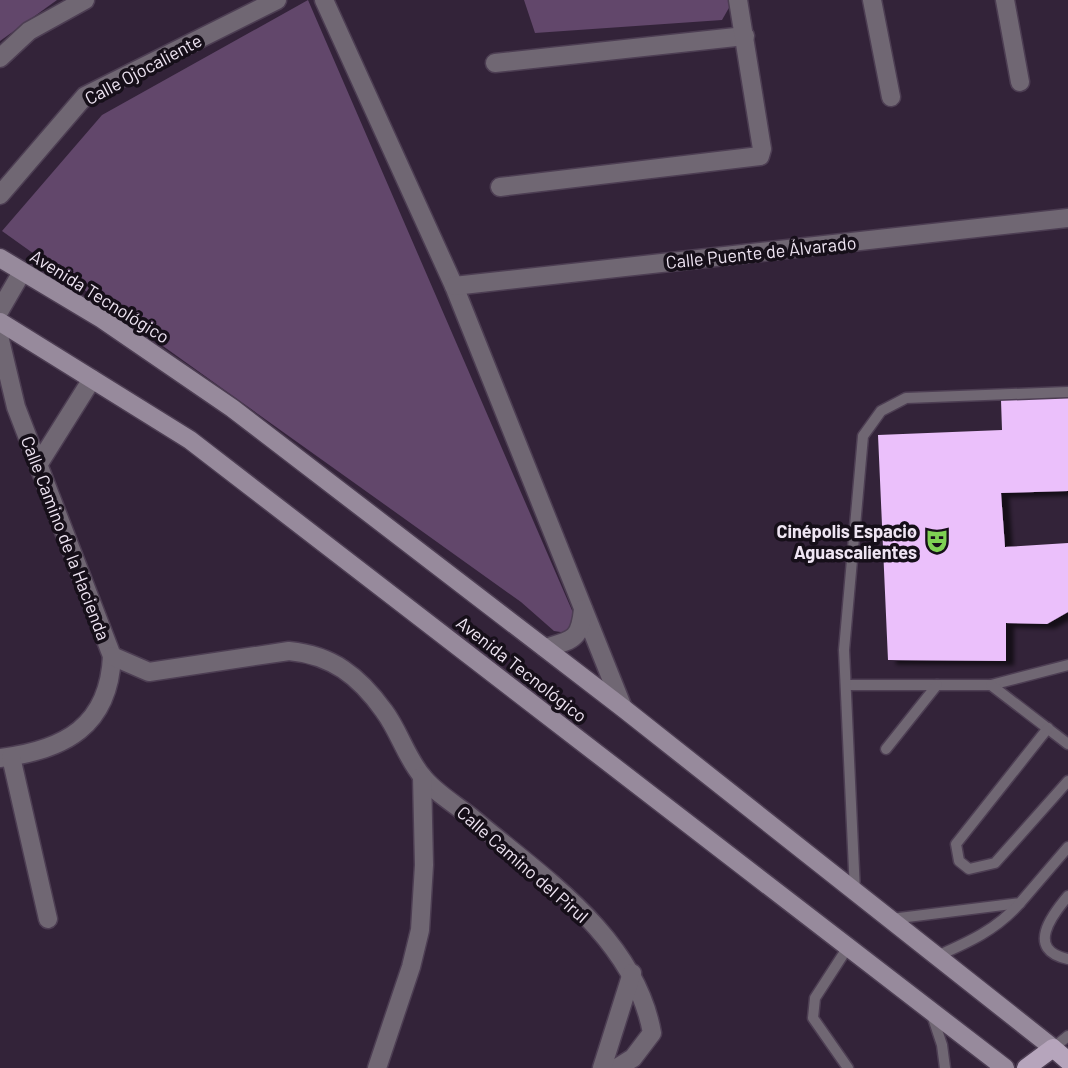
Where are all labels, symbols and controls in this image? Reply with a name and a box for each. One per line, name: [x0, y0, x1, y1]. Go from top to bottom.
street label: Calle Ojocaliente: [81, 29, 205, 109]
street label: Calle Puente de Álvarado: [665, 231, 857, 273]
street label: Avenida Tecnológico: [26, 244, 174, 348]
street label: Calle Camino de la Hacienda: [17, 433, 115, 643]
place label: Cinépolis Espacio Aguascalientes: [777, 520, 917, 563]
theatre icon: Cinépolis Espacio Aguascalientes: [923, 527, 951, 555]
street label: Avenida Tecnológico: [452, 611, 592, 727]
street label: Calle Camino del Pirul: [453, 801, 593, 927]

